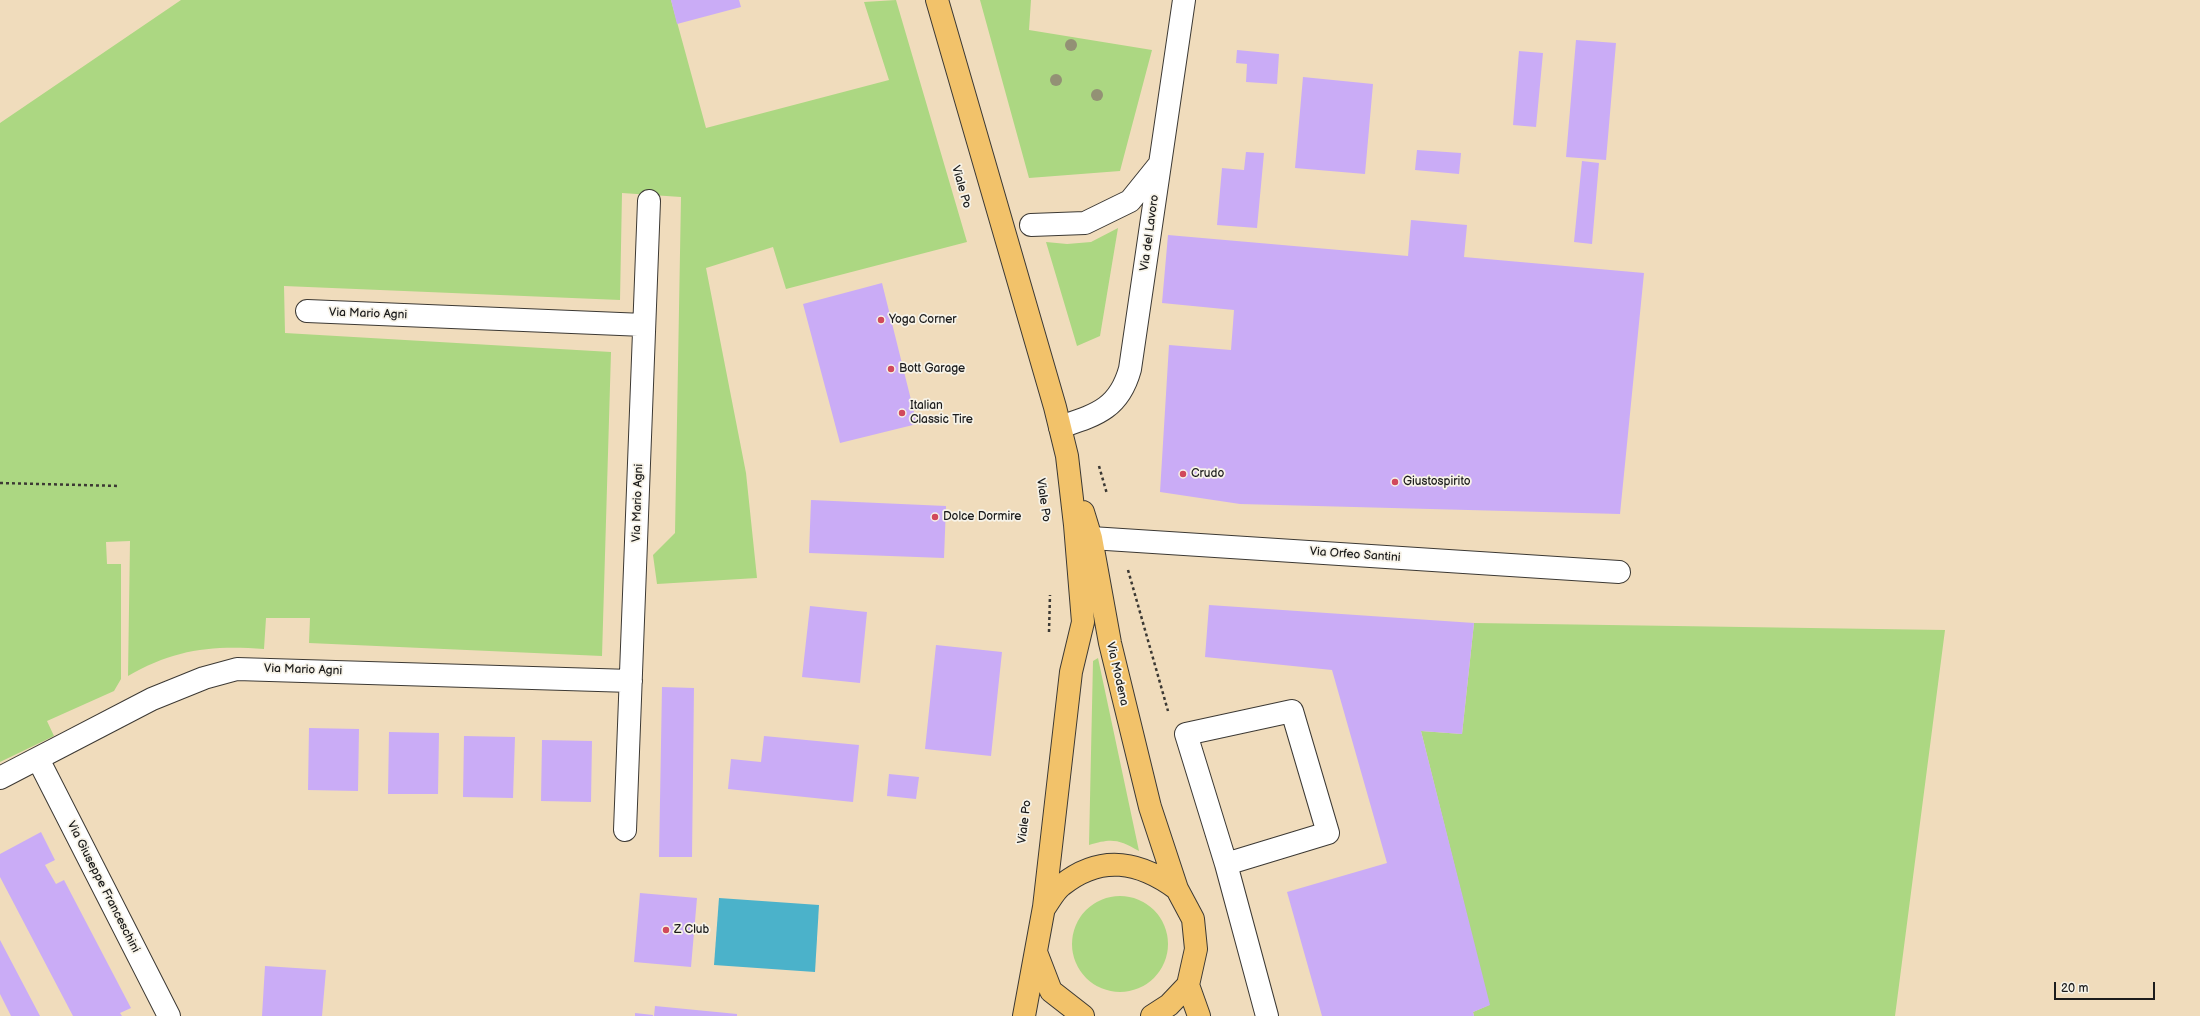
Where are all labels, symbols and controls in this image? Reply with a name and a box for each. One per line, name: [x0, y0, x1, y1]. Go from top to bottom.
street label: Viale Po: [948, 164, 974, 210]
street label: Via del Lavoro: [1138, 194, 1162, 272]
street label: Via Mario Agni: [329, 305, 407, 323]
place label: Yoga Corner: [889, 313, 957, 327]
marker: Yoga Corner: [876, 315, 886, 325]
place label: Bott Garage: [899, 362, 965, 376]
marker: Bott Garage: [886, 364, 896, 374]
place label: Italian Classic Tire: [910, 399, 973, 427]
marker: Italian Classic Tire: [897, 408, 907, 418]
street label: Via Mario Agni: [629, 464, 647, 542]
place label: Crudo: [1191, 467, 1224, 481]
marker: Crudo: [1178, 469, 1188, 479]
place label: Giustospirito: [1403, 475, 1471, 489]
street label: Viale Po: [1033, 477, 1053, 523]
marker: Giustospirito: [1390, 477, 1400, 487]
place label: Dolce Dormire: [943, 510, 1021, 524]
marker: Dolce Dormire: [930, 512, 940, 522]
street label: Via Orfeo Santini: [1309, 545, 1401, 565]
street label: Via Modena: [1103, 641, 1131, 707]
street label: Via Mario Agni: [264, 661, 342, 679]
street label: Viale Po: [1015, 799, 1035, 845]
street label: Via Giuseppe Franceschini: [64, 819, 142, 955]
place label: Z Club: [674, 923, 709, 937]
marker: Z Club: [661, 925, 671, 935]
scale bar: [2056, 974, 2157, 1000]
text: 20 m: [2061, 981, 2088, 996]

